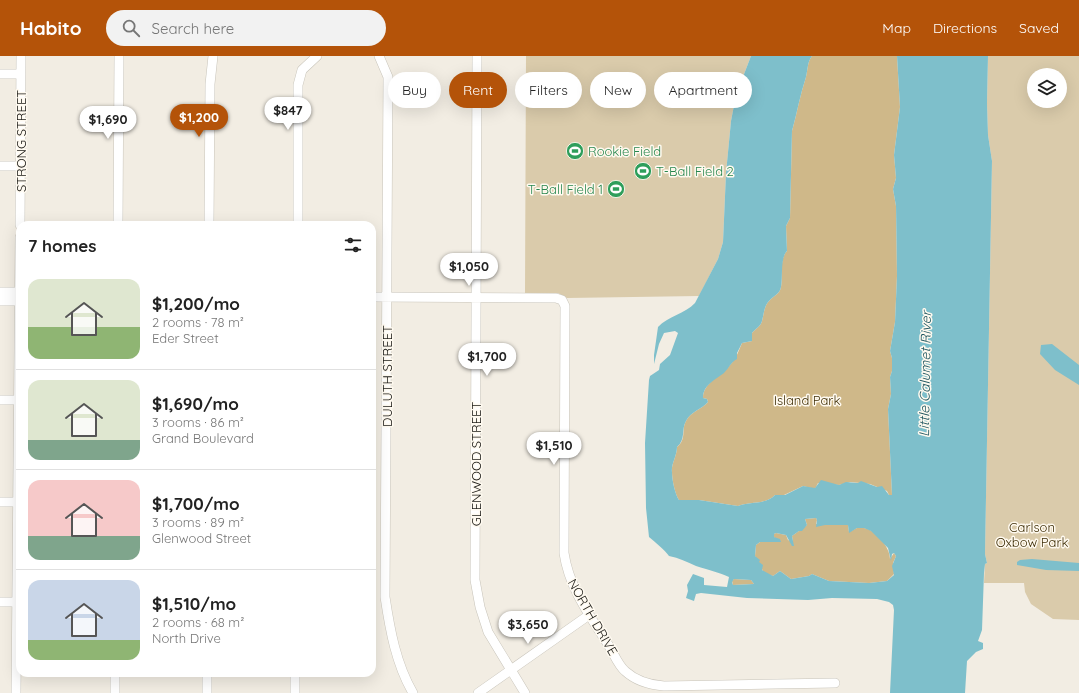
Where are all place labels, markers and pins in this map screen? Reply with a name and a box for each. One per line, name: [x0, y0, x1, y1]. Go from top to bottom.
pin: $847: [264, 97, 312, 131]
pin: $1,200: [166, 104, 232, 138]
pin: $1,690: [75, 106, 141, 140]
sports icon: Rookie Field: [565, 141, 585, 161]
place label: Rookie Field: [588, 143, 661, 159]
sports icon: T-Ball Field 2: [633, 161, 653, 181]
place label: T-Ball Field 2: [656, 163, 734, 179]
sports icon: T-Ball Field 1: [606, 179, 626, 199]
place label: T-Ball Field 1: [528, 181, 603, 197]
pin: $1,050: [436, 253, 502, 287]
pin: $1,700: [454, 343, 520, 377]
pin: $1,510: [521, 432, 587, 466]
pin: $3,650: [495, 611, 561, 645]

